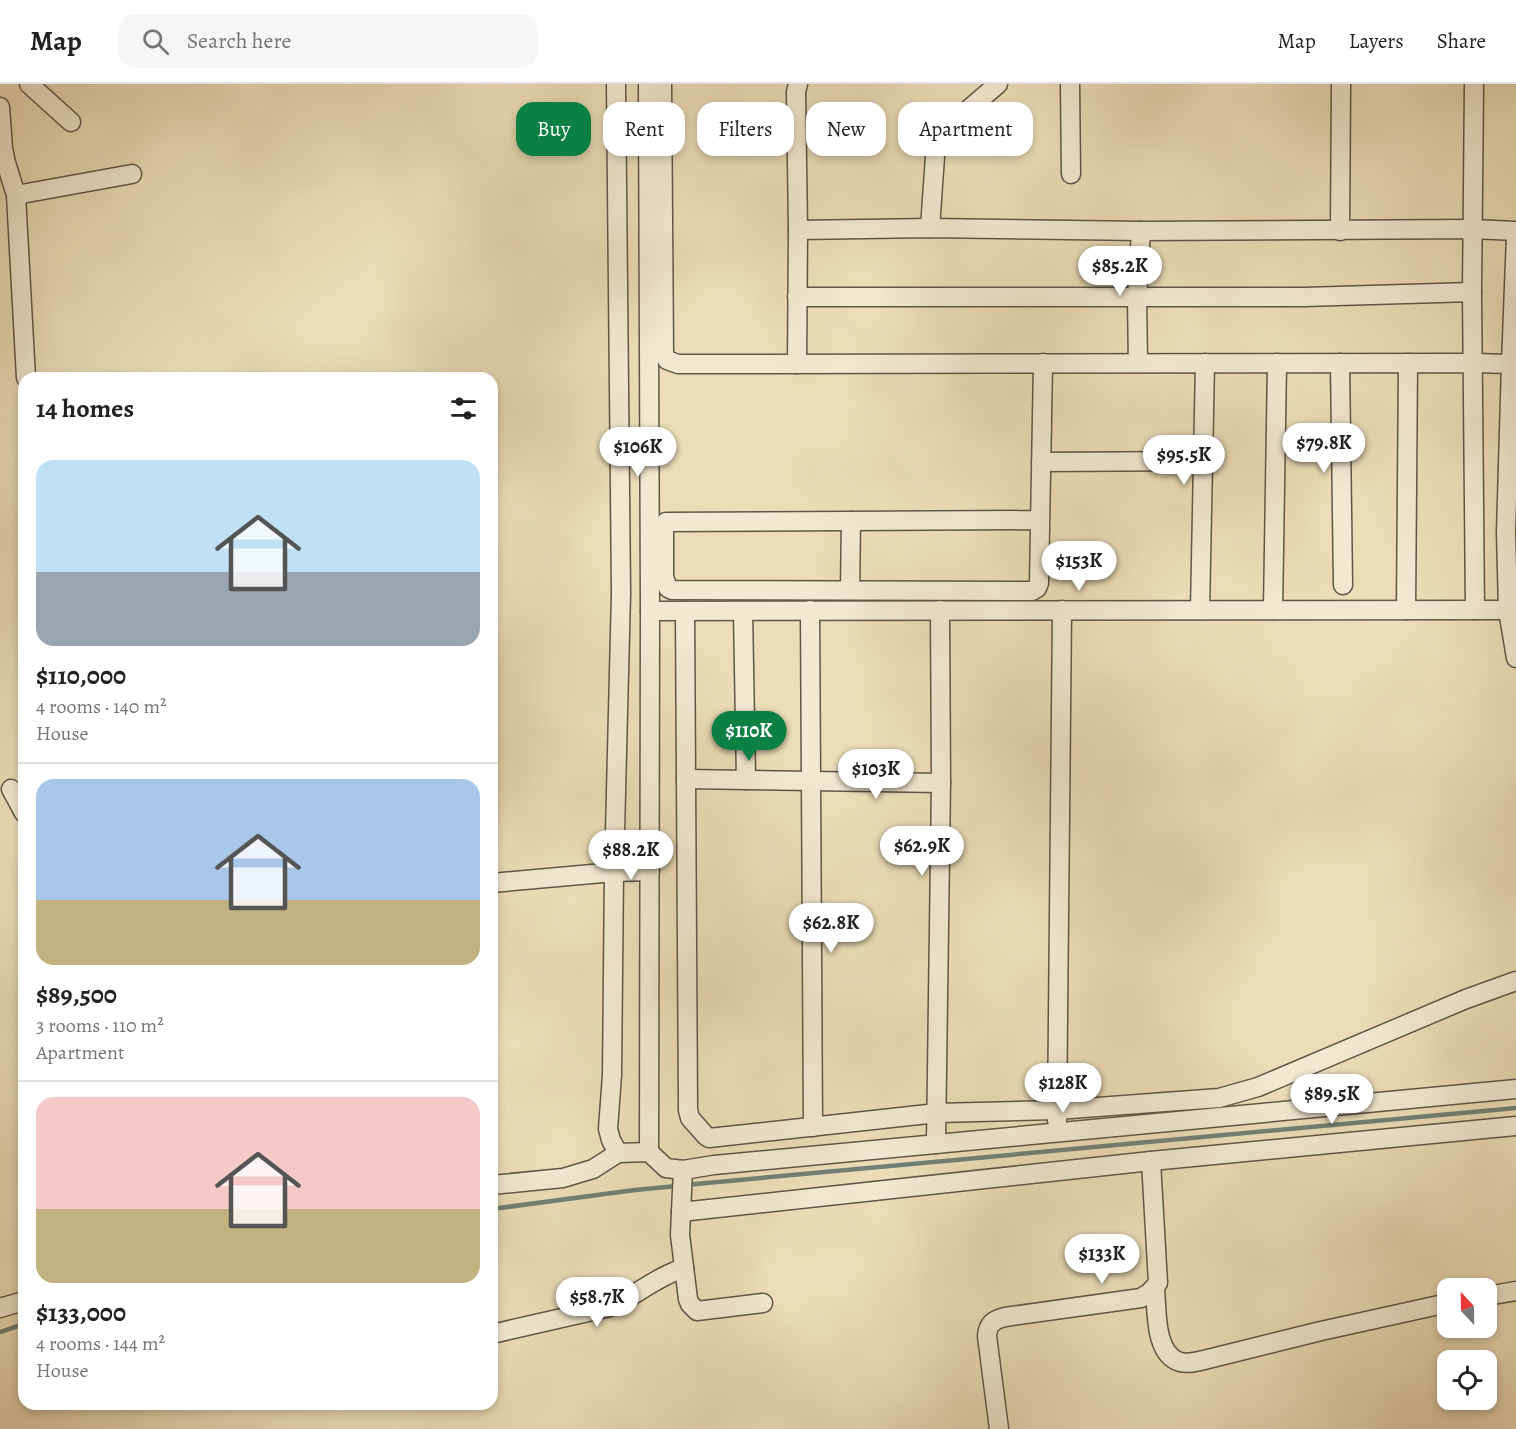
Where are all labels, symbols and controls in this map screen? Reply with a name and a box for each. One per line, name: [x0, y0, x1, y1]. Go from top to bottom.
search box: [118, 14, 538, 68]
text: Map: [30, 22, 82, 60]
icon: search: [139, 25, 172, 58]
text: Search here: [187, 26, 291, 56]
text: Map: [1277, 27, 1316, 55]
text: Layers: [1349, 27, 1404, 55]
text: Share: [1437, 27, 1486, 55]
chip: Buy: [516, 102, 591, 156]
chip: Rent: [603, 102, 685, 156]
chip: Filters: [697, 102, 794, 156]
chip: New: [806, 102, 886, 156]
chip: Apartment: [898, 102, 1033, 156]
pin: $85.2K: [1071, 246, 1169, 297]
text: $85.2K: [1092, 252, 1148, 279]
text: 14 homes: [36, 391, 134, 426]
icon: filters: [447, 392, 480, 425]
pin: $79.8K: [1275, 423, 1373, 474]
pin: $106K: [596, 427, 680, 478]
text: $79.8K: [1296, 429, 1352, 456]
text: $106K: [613, 433, 663, 460]
pin: $95.5K: [1135, 435, 1233, 486]
text: $95.5K: [1157, 441, 1211, 468]
icon: home: [204, 499, 312, 607]
pin: $153K: [1037, 541, 1121, 592]
text: $153K: [1056, 547, 1102, 574]
text: $110,000: [36, 658, 126, 693]
text: 4 rooms · 140 m²: [36, 693, 167, 720]
pin: $110K: [707, 711, 791, 762]
text: $110K: [726, 717, 772, 744]
text: House: [36, 720, 88, 747]
pin: $103K: [834, 749, 918, 800]
text: $103K: [852, 755, 900, 782]
icon: home: [204, 818, 312, 926]
pin: $62.9K: [873, 826, 971, 877]
pin: $88.2K: [582, 830, 680, 881]
text: $62.9K: [894, 832, 950, 859]
text: $88.2K: [603, 836, 659, 863]
pin: $62.8K: [782, 903, 880, 954]
text: $62.8K: [803, 909, 859, 936]
text: $89,500: [36, 977, 117, 1012]
text: 3 rooms · 110 m²: [36, 1012, 164, 1039]
text: Apartment: [36, 1039, 125, 1066]
pin: $128K: [1021, 1063, 1105, 1114]
text: $128K: [1039, 1069, 1087, 1096]
pin: $89.5K: [1283, 1074, 1381, 1125]
text: $89.5K: [1304, 1080, 1360, 1107]
icon: home: [204, 1136, 312, 1244]
pin: $133K: [1060, 1234, 1144, 1285]
text: $133K: [1079, 1240, 1125, 1267]
pin: $58.7K: [548, 1277, 646, 1328]
north arrow: [1437, 1278, 1497, 1338]
map controls: [1437, 1278, 1497, 1410]
text: $58.7K: [570, 1283, 624, 1310]
text: $133,000: [36, 1295, 126, 1330]
text: 4 rooms · 144 m²: [36, 1330, 165, 1357]
button: locate: [1437, 1350, 1497, 1410]
text: House: [36, 1357, 88, 1384]

